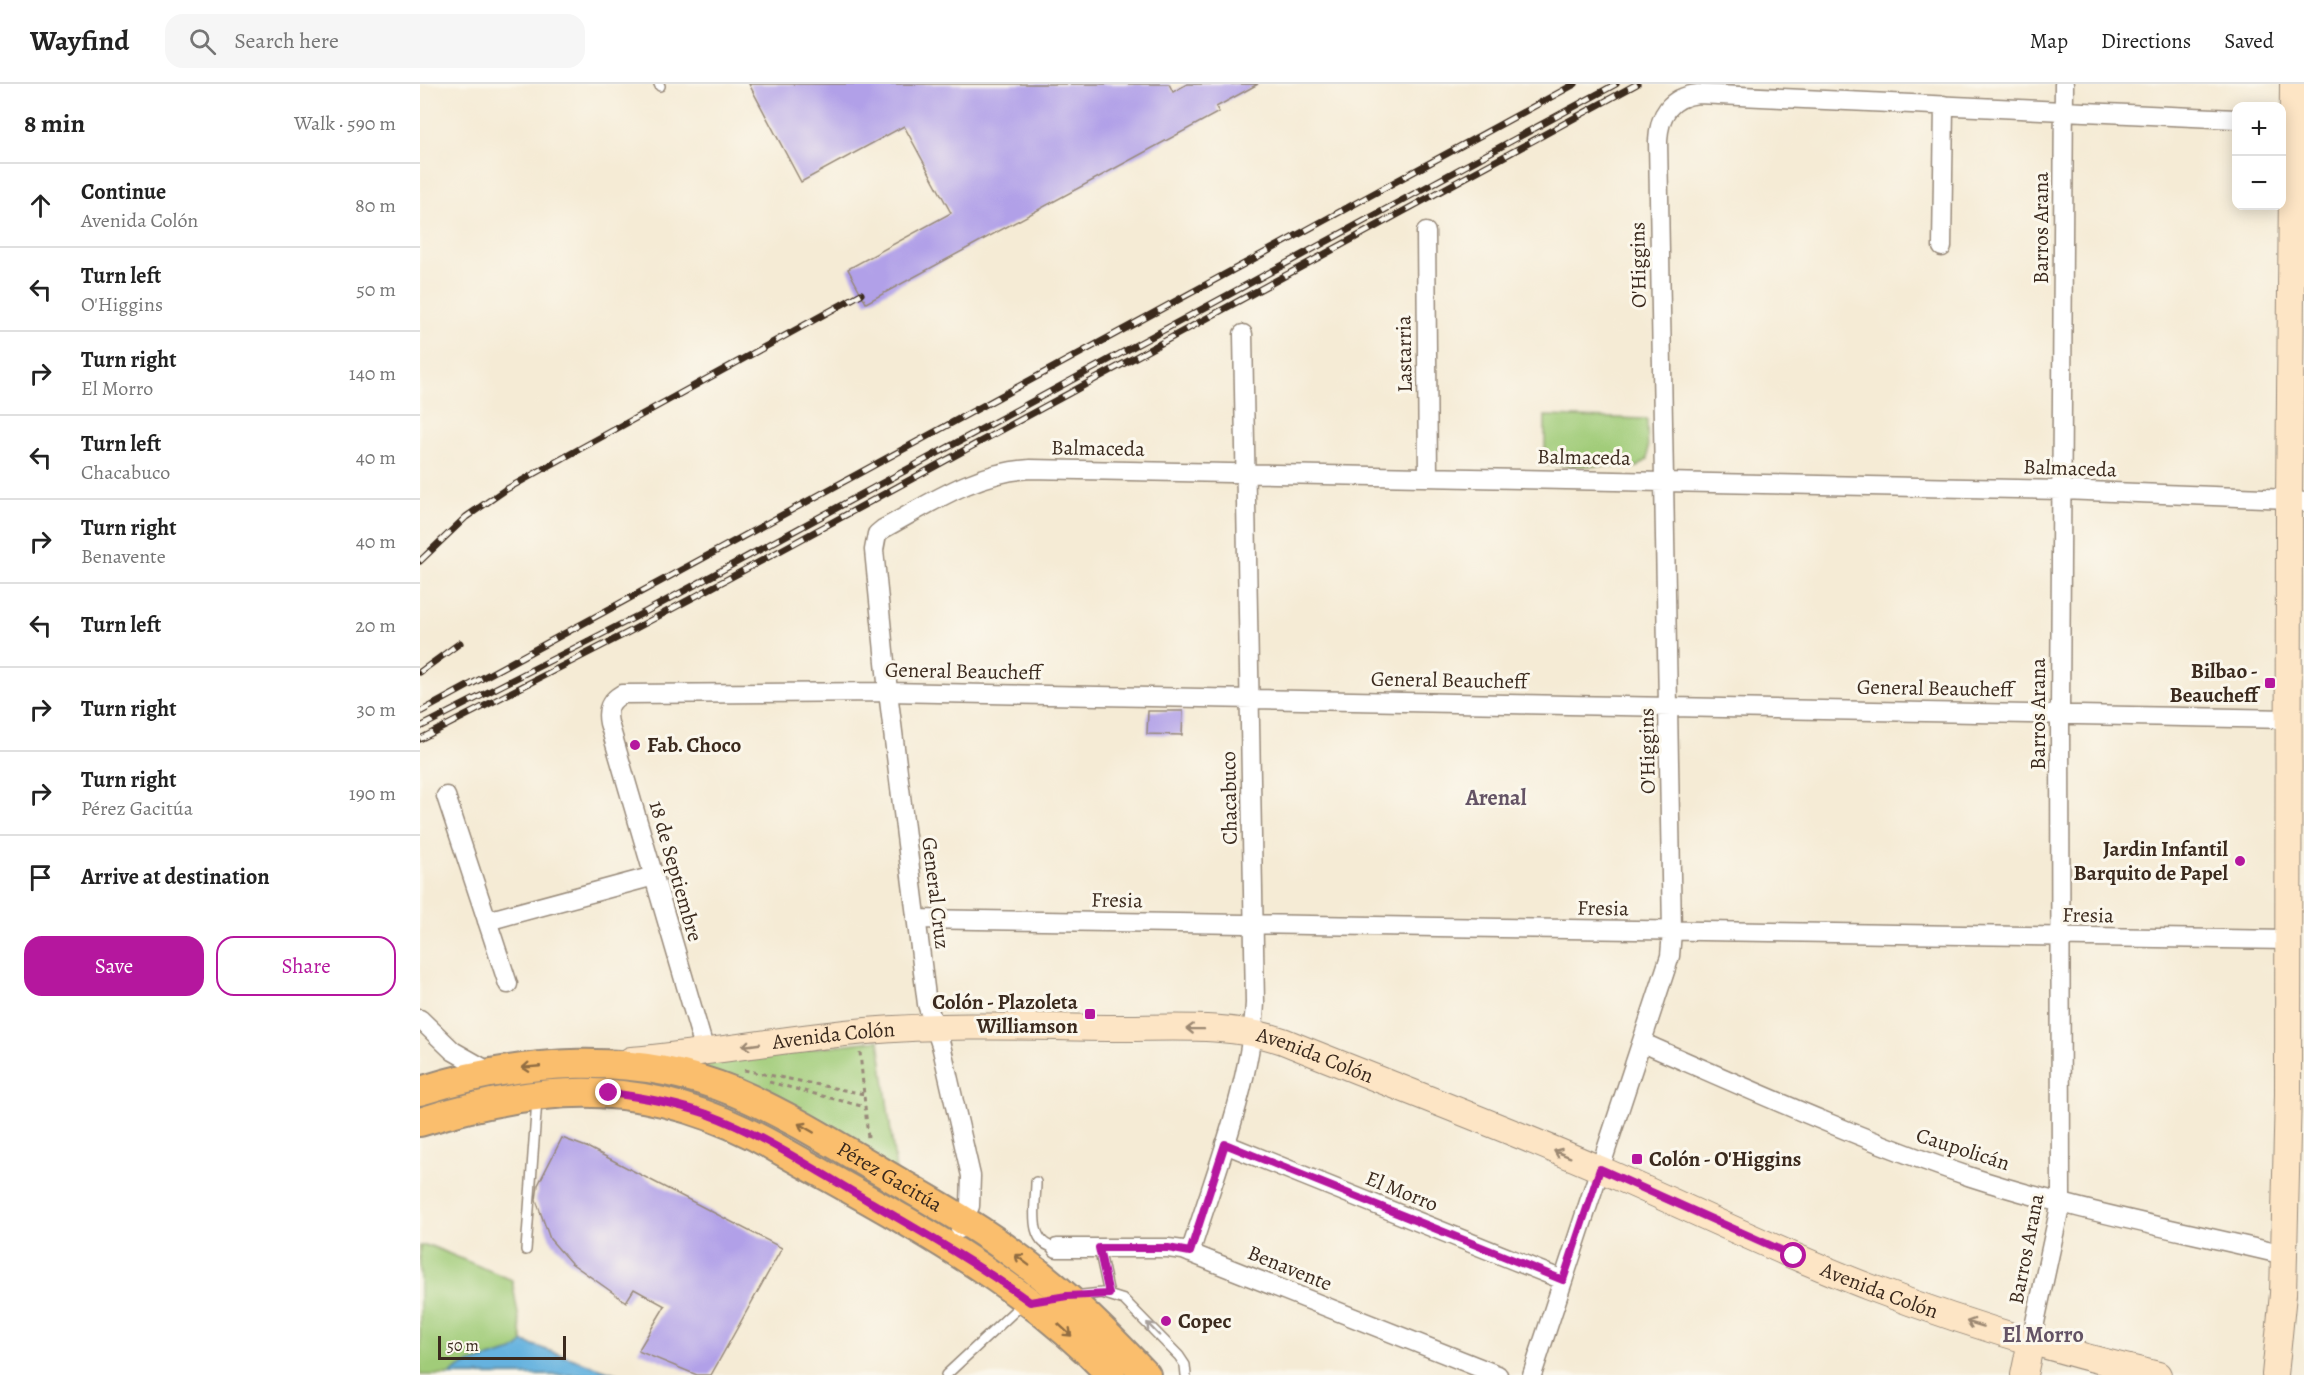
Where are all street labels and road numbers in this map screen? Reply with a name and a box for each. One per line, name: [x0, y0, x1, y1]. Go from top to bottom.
street label: Barros Arana: [2027, 172, 2055, 284]
street label: O'Higgins: [1623, 222, 1653, 308]
street label: Lastarria: [1389, 315, 1419, 393]
street label: Balmaceda: [1051, 433, 1145, 463]
street label: Balmaceda: [1537, 442, 1631, 472]
street label: Balmaceda: [2023, 452, 2118, 484]
street label: General Beaucheff: [885, 656, 1045, 686]
street label: Barros Arana: [2024, 658, 2052, 770]
street label: General Beaucheff: [1371, 665, 1531, 695]
street label: General Beaucheff: [1857, 673, 2017, 703]
street label: O'Higgins: [1632, 708, 1662, 794]
street label: Chacabuco: [1214, 751, 1244, 845]
street label: 18 de Septiembre: [643, 797, 709, 945]
street label: General Cruz: [915, 835, 957, 951]
street label: Fresia: [1091, 886, 1143, 914]
street label: Fresia: [1577, 894, 1629, 922]
street label: Fresia: [2062, 901, 2114, 929]
street label: Avenida Colón: [769, 1015, 896, 1056]
street label: Avenida Colón: [1253, 1020, 1378, 1090]
street label: Caupolicán: [1913, 1121, 2013, 1177]
street label: Pérez Gacitúa: [832, 1135, 948, 1219]
street label: El Morro: [1362, 1164, 1442, 1218]
street label: Barros Arana: [2002, 1191, 2050, 1307]
street label: Benavente: [1244, 1238, 1336, 1298]
street label: Avenida Colón: [1816, 1255, 1942, 1325]

